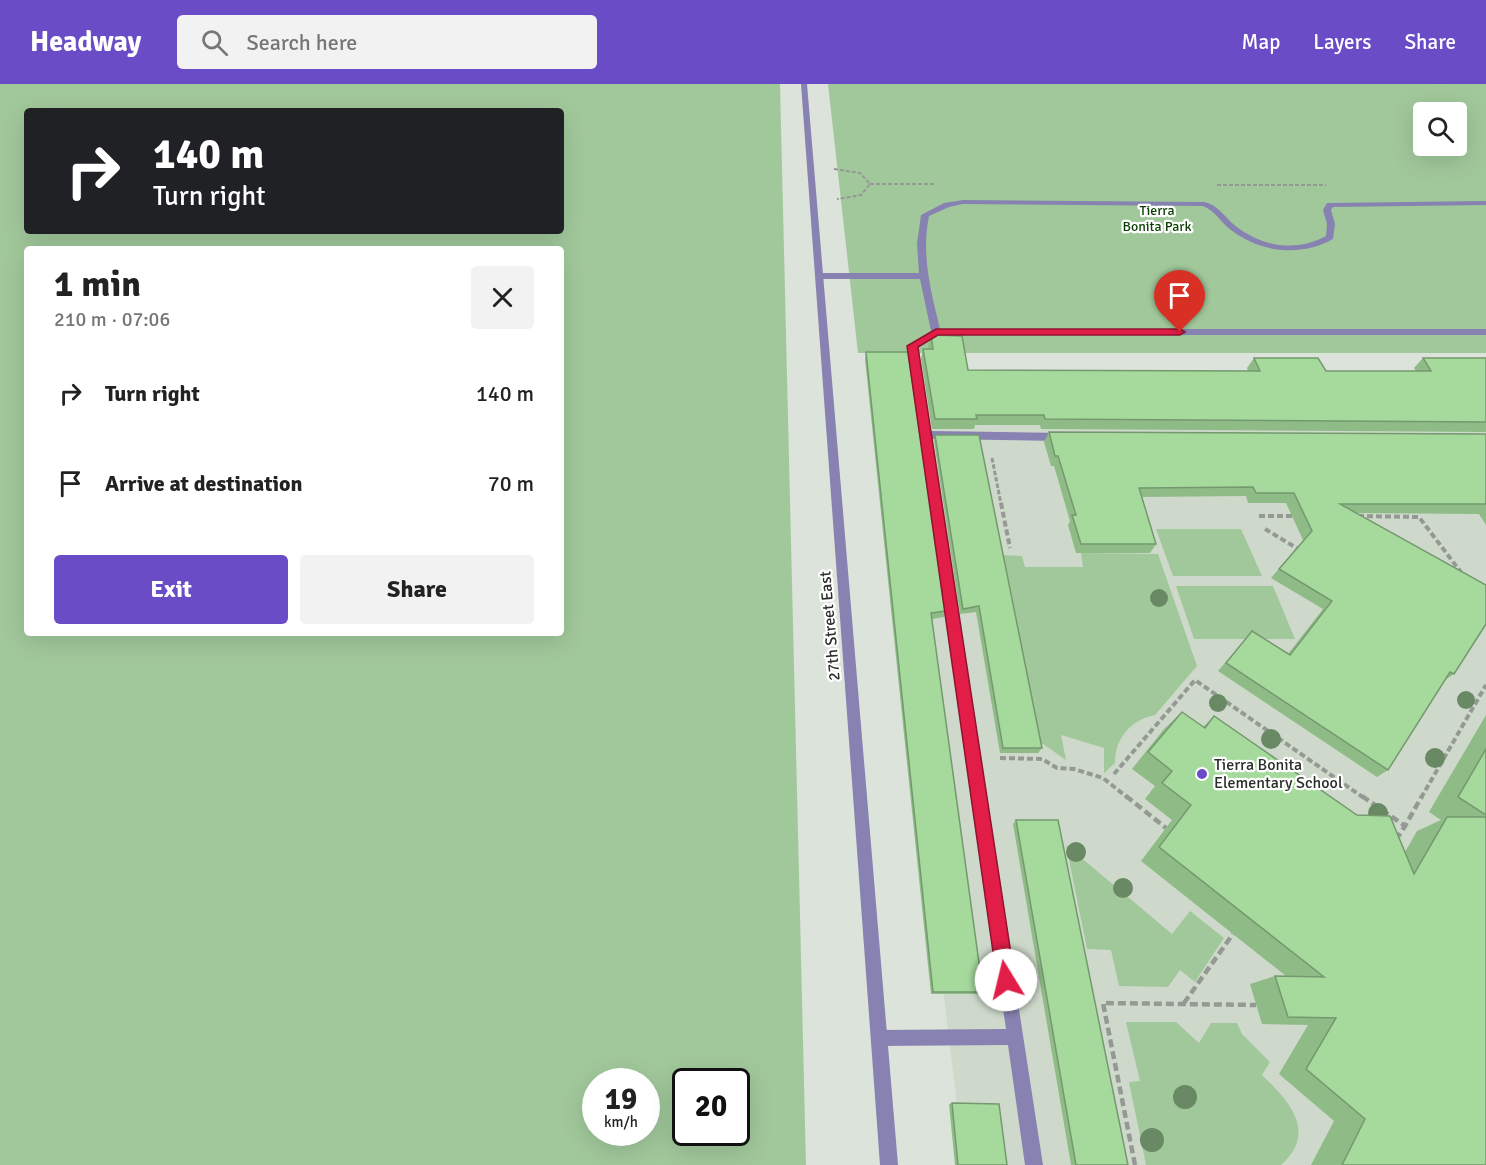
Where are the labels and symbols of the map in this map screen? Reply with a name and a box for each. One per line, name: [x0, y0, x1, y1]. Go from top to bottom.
park label: Tierra Bonita Park: [1122, 202, 1192, 235]
pin: [1154, 270, 1205, 332]
street label: 27th Street East: [815, 570, 845, 682]
place label: Tierra Bonita Elementary School: [1214, 755, 1343, 793]
marker: Tierra Bonita Elementary School: [1195, 767, 1209, 781]
position arrow: [974, 948, 1038, 1012]
speed limit sign: 20: [672, 1068, 750, 1146]

